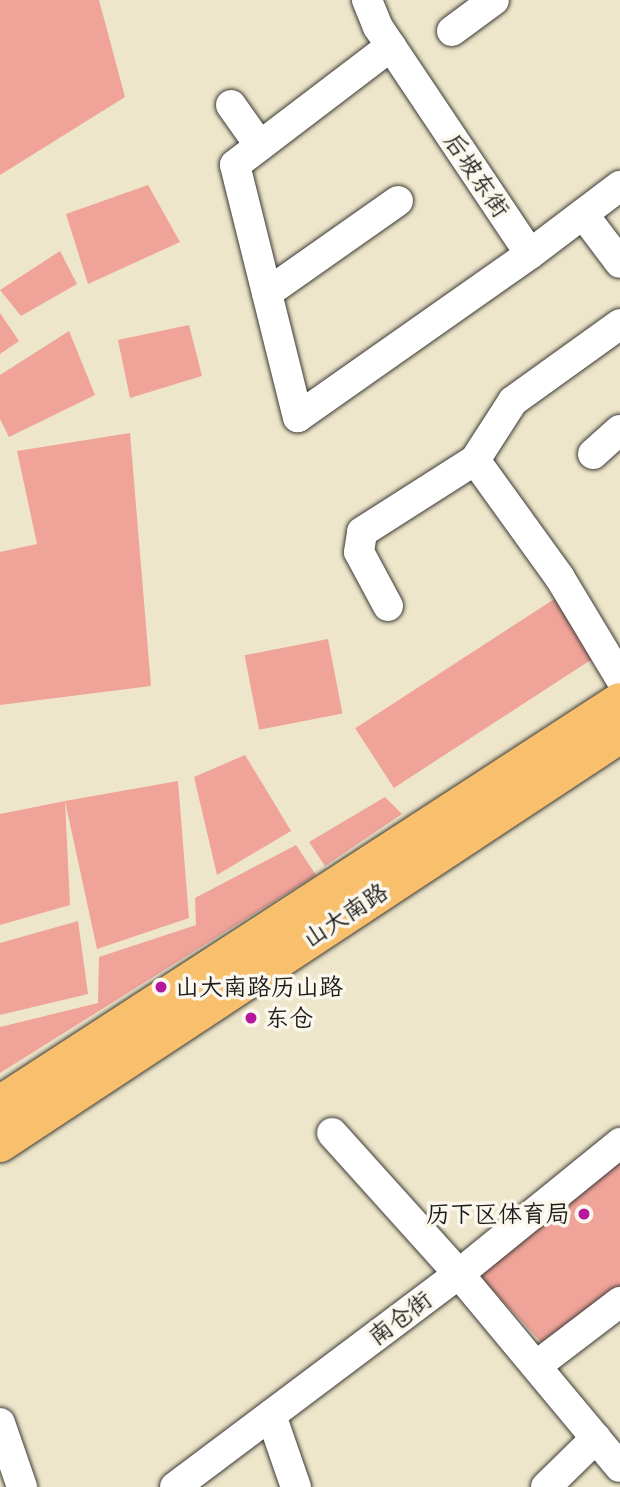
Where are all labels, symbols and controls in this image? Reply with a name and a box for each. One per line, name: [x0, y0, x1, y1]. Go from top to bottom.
street label: 后坡东街: [438, 127, 516, 223]
street label: 山大南路: [297, 877, 393, 953]
place label: 山大南路历山路: [175, 973, 343, 1001]
marker: 山大南路历山路: [153, 979, 169, 995]
place label: 东仓: [265, 1004, 313, 1032]
marker: 东仓: [243, 1010, 259, 1026]
place label: 历下区体育局: [426, 1200, 570, 1228]
marker: 历下区体育局: [576, 1206, 592, 1222]
street label: 南仓街: [363, 1285, 437, 1351]

